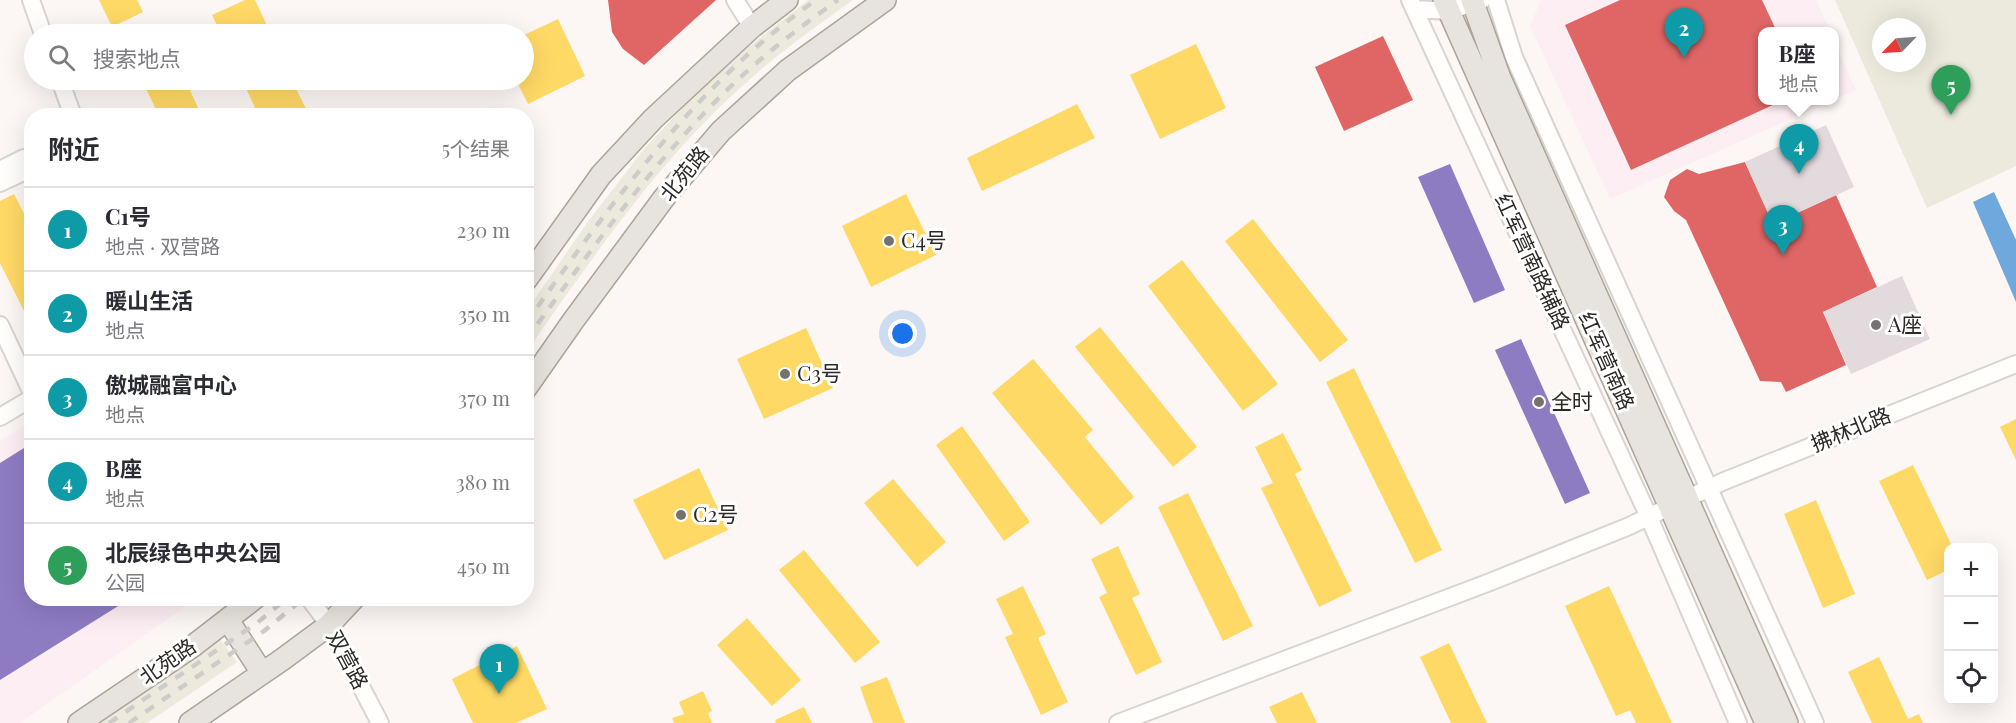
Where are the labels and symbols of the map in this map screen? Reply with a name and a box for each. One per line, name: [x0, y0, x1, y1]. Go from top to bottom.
pin: 2: [1664, 8, 1704, 58]
north arrow: [1872, 18, 1926, 72]
pin: 5: [1932, 66, 1970, 115]
pin: 4: [1780, 124, 1818, 174]
street label: 北苑路: [653, 139, 714, 206]
street label: 红军营南路辅路: [1490, 189, 1578, 334]
pin: 3: [1764, 206, 1802, 255]
place label: C4号: [901, 225, 947, 253]
marker: C4号: [882, 234, 896, 248]
street label: 红军营南路: [1574, 307, 1642, 414]
place label: A座: [1887, 309, 1922, 337]
marker: A座: [1869, 318, 1883, 332]
your location: [888, 319, 917, 348]
place label: C3号: [797, 358, 842, 386]
marker: C3号: [778, 367, 792, 381]
place label: 全时: [1551, 386, 1593, 414]
marker: 全时: [1532, 395, 1546, 409]
street label: 拂林北路: [1806, 399, 1894, 457]
place label: C2号: [693, 499, 739, 527]
marker: C2号: [674, 508, 688, 522]
street label: 双营路: [322, 625, 376, 693]
street label: 北苑路: [133, 631, 201, 690]
pin: 1: [480, 644, 518, 694]

